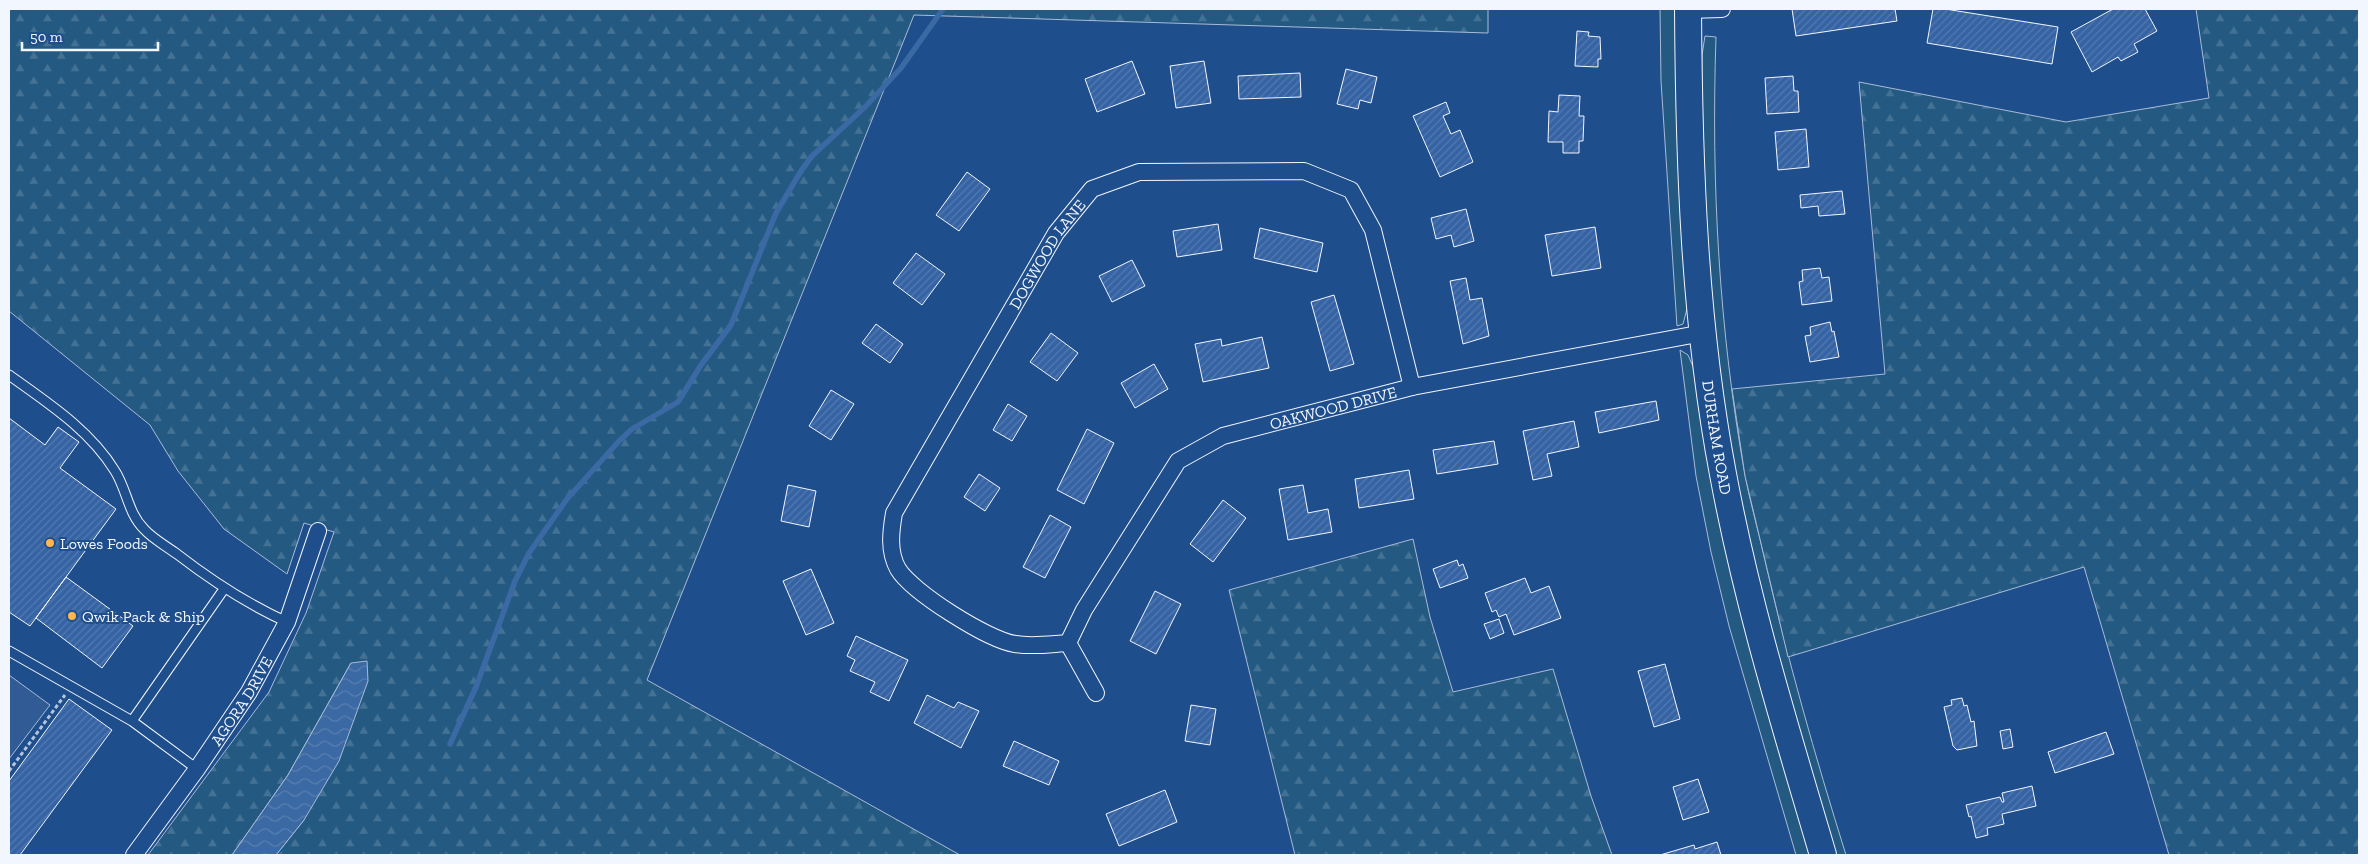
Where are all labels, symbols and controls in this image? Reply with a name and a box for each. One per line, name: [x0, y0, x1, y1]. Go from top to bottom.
scale bar: [22, 20, 159, 52]
text: 50 m: [30, 28, 63, 46]
street label: DOGWOOD LANE: [1005, 196, 1090, 313]
street label: DURHAM ROAD: [1698, 379, 1736, 496]
street label: OAKWOOD DRIVE: [1268, 382, 1399, 434]
place label: Lowes Foods: [60, 534, 148, 553]
marker: Lowes Foods: [44, 537, 56, 549]
place label: Qwik Pack & Ship: [82, 607, 205, 626]
marker: Qwik Pack & Ship: [66, 610, 78, 622]
street label: AGORA DRIVE: [207, 653, 277, 749]

